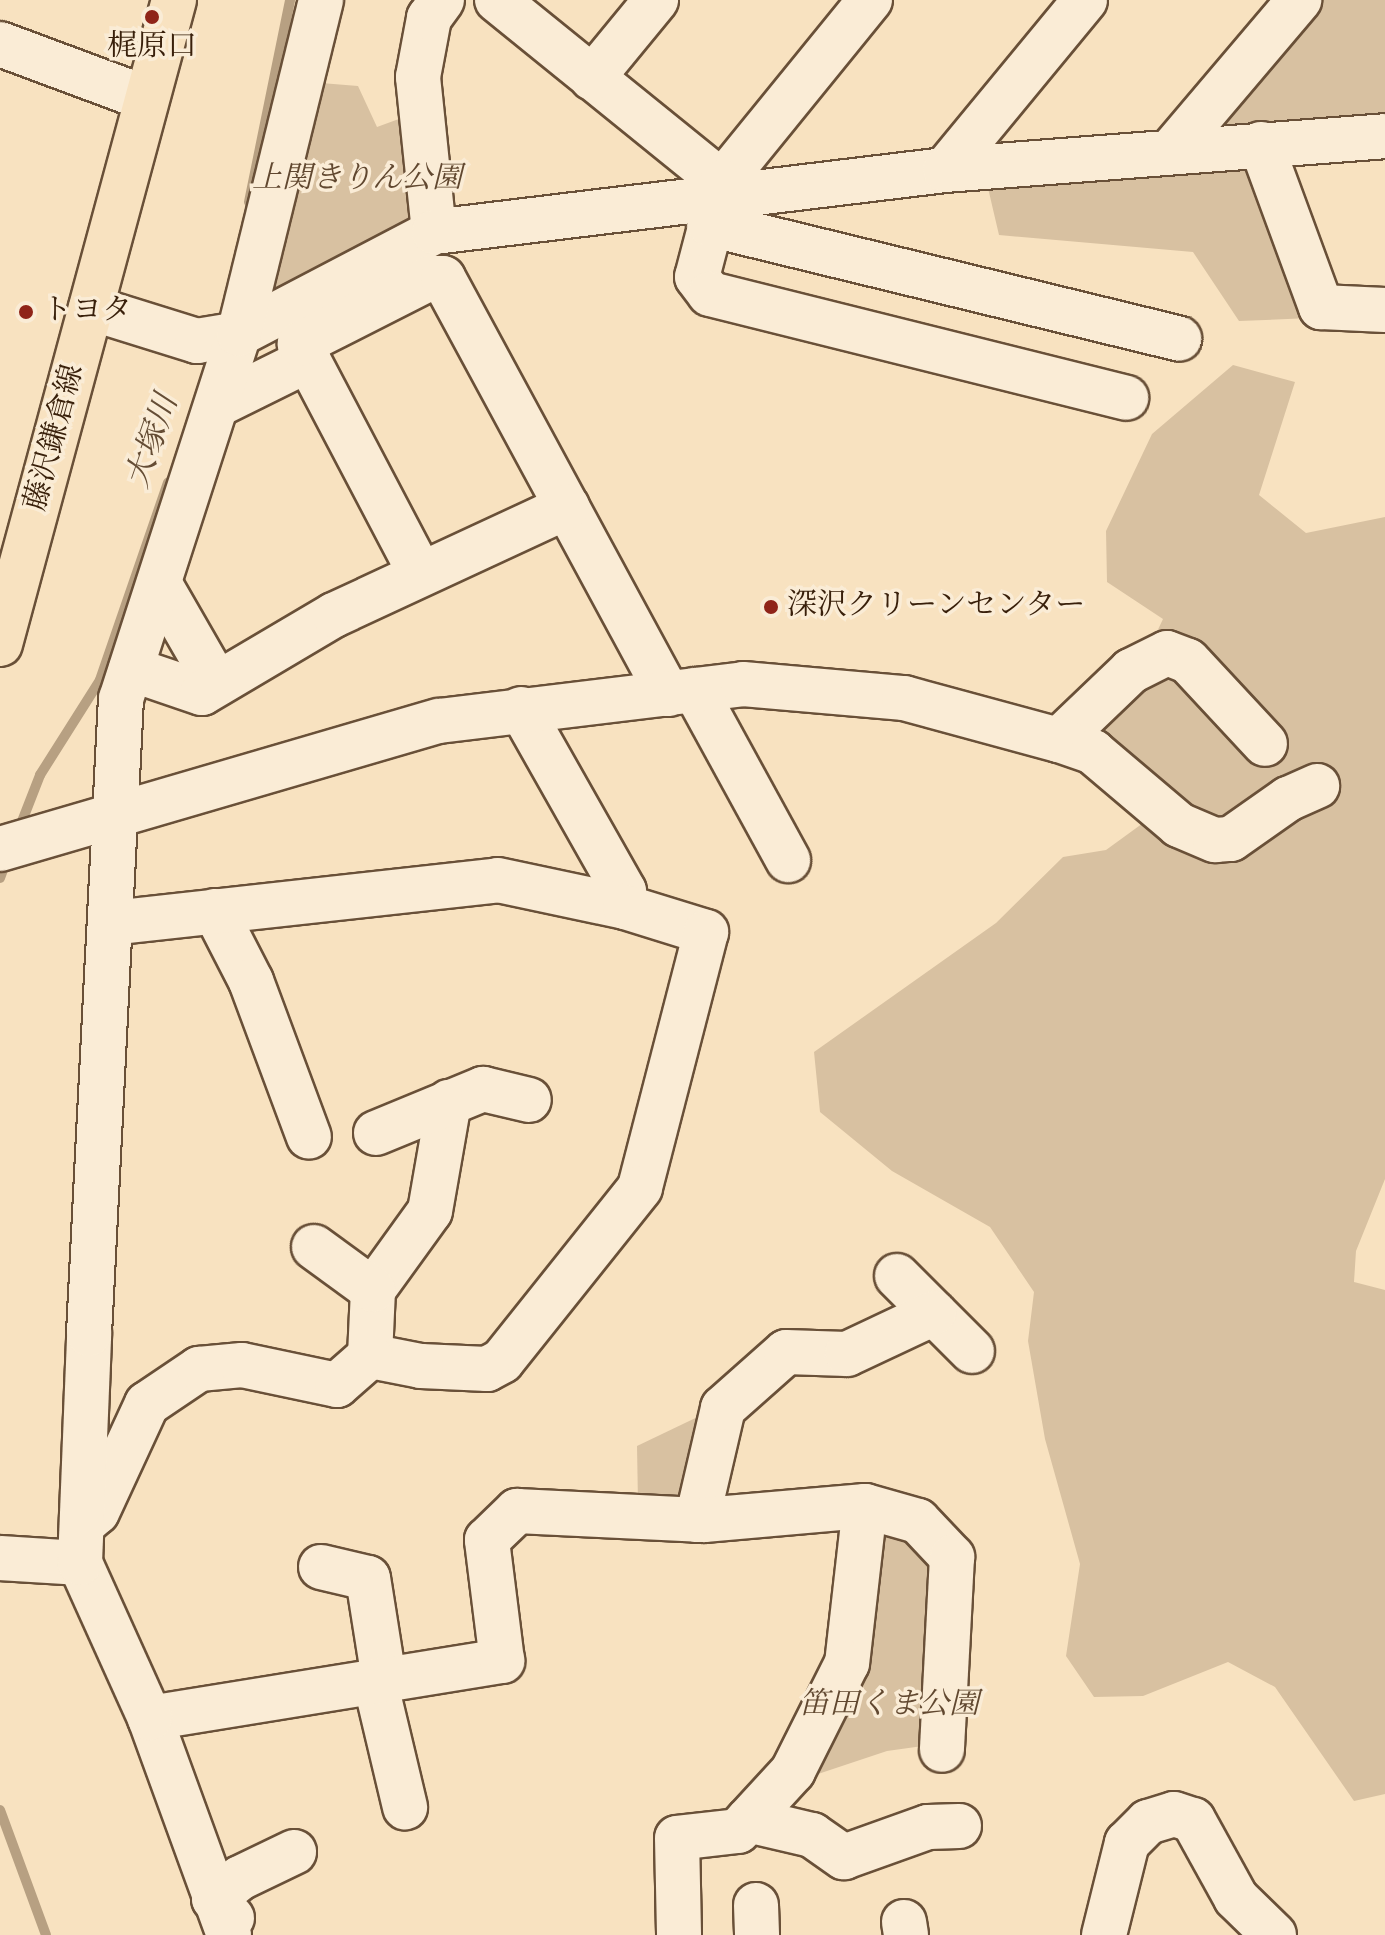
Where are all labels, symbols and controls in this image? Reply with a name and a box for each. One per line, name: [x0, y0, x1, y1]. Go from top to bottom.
marker: 梶原口: [143, 8, 161, 26]
place label: 梶原口: [107, 30, 197, 66]
park label: 上関きりん公園: [252, 162, 462, 198]
place label: トヨタ: [42, 294, 132, 330]
marker: トヨタ: [17, 303, 35, 321]
street label: 藤沢鎌倉線: [19, 361, 93, 515]
water label: 大塚川: [120, 390, 188, 494]
place label: 深沢クリーンセンター: [787, 589, 1087, 625]
marker: 深沢クリーンセンター: [762, 598, 780, 616]
park label: 笛田くま公園: [799, 1688, 979, 1724]

